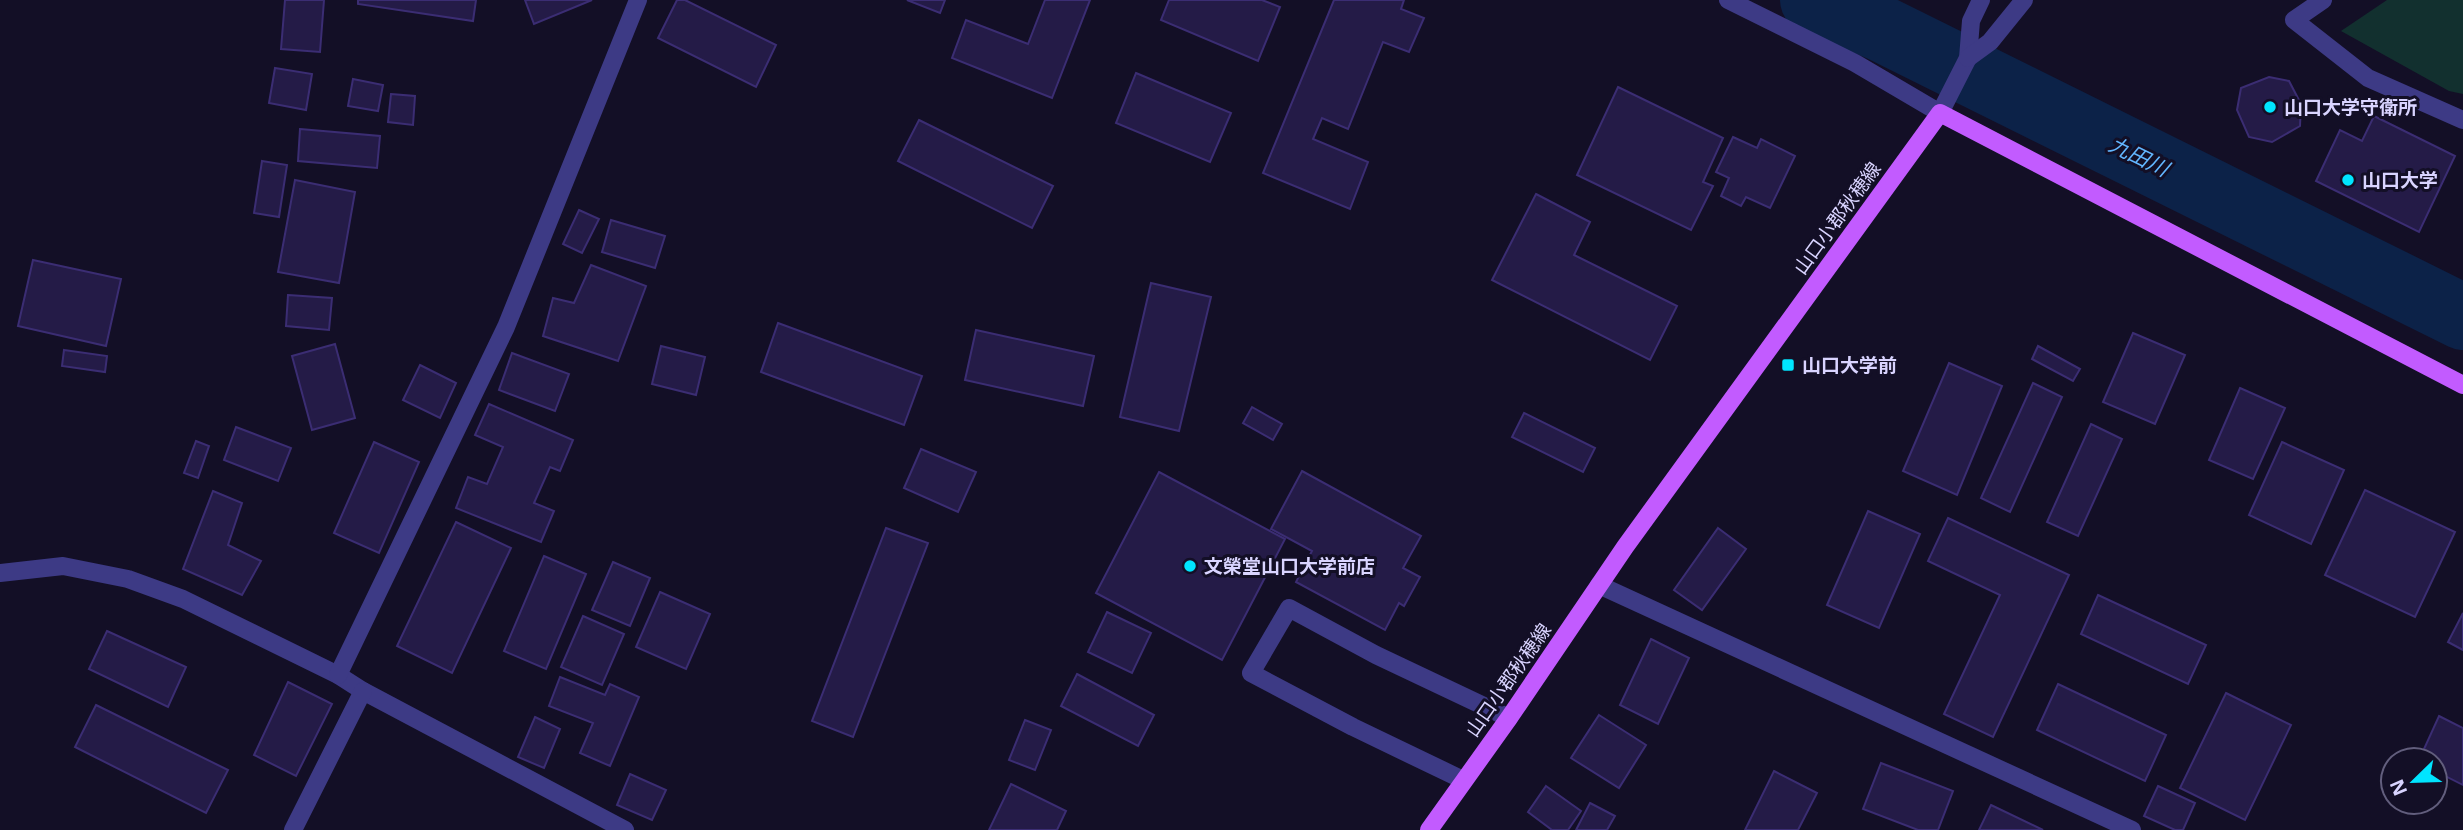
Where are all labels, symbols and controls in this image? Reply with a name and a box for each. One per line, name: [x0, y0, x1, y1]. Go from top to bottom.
place label: 山口大学守衛所: [2284, 94, 2417, 120]
marker: 山口大学守衛所: [2262, 99, 2278, 115]
water label: 九田川: [2105, 130, 2175, 183]
street label: 山口小郡秋穂線: [1787, 157, 1887, 279]
place label: 山口大学: [2362, 167, 2438, 193]
marker: 山口大学: [2340, 172, 2356, 188]
place label: 山口大学前: [1802, 352, 1897, 378]
marker: 山口大学前: [1780, 357, 1796, 373]
place label: 文榮堂山口大学前店: [1204, 553, 1375, 579]
marker: 文榮堂山口大学前店: [1182, 558, 1198, 574]
street label: 山口小郡秋穂線: [1459, 618, 1557, 742]
north arrow: [2379, 746, 2449, 816]
text: N: [2383, 775, 2413, 800]

